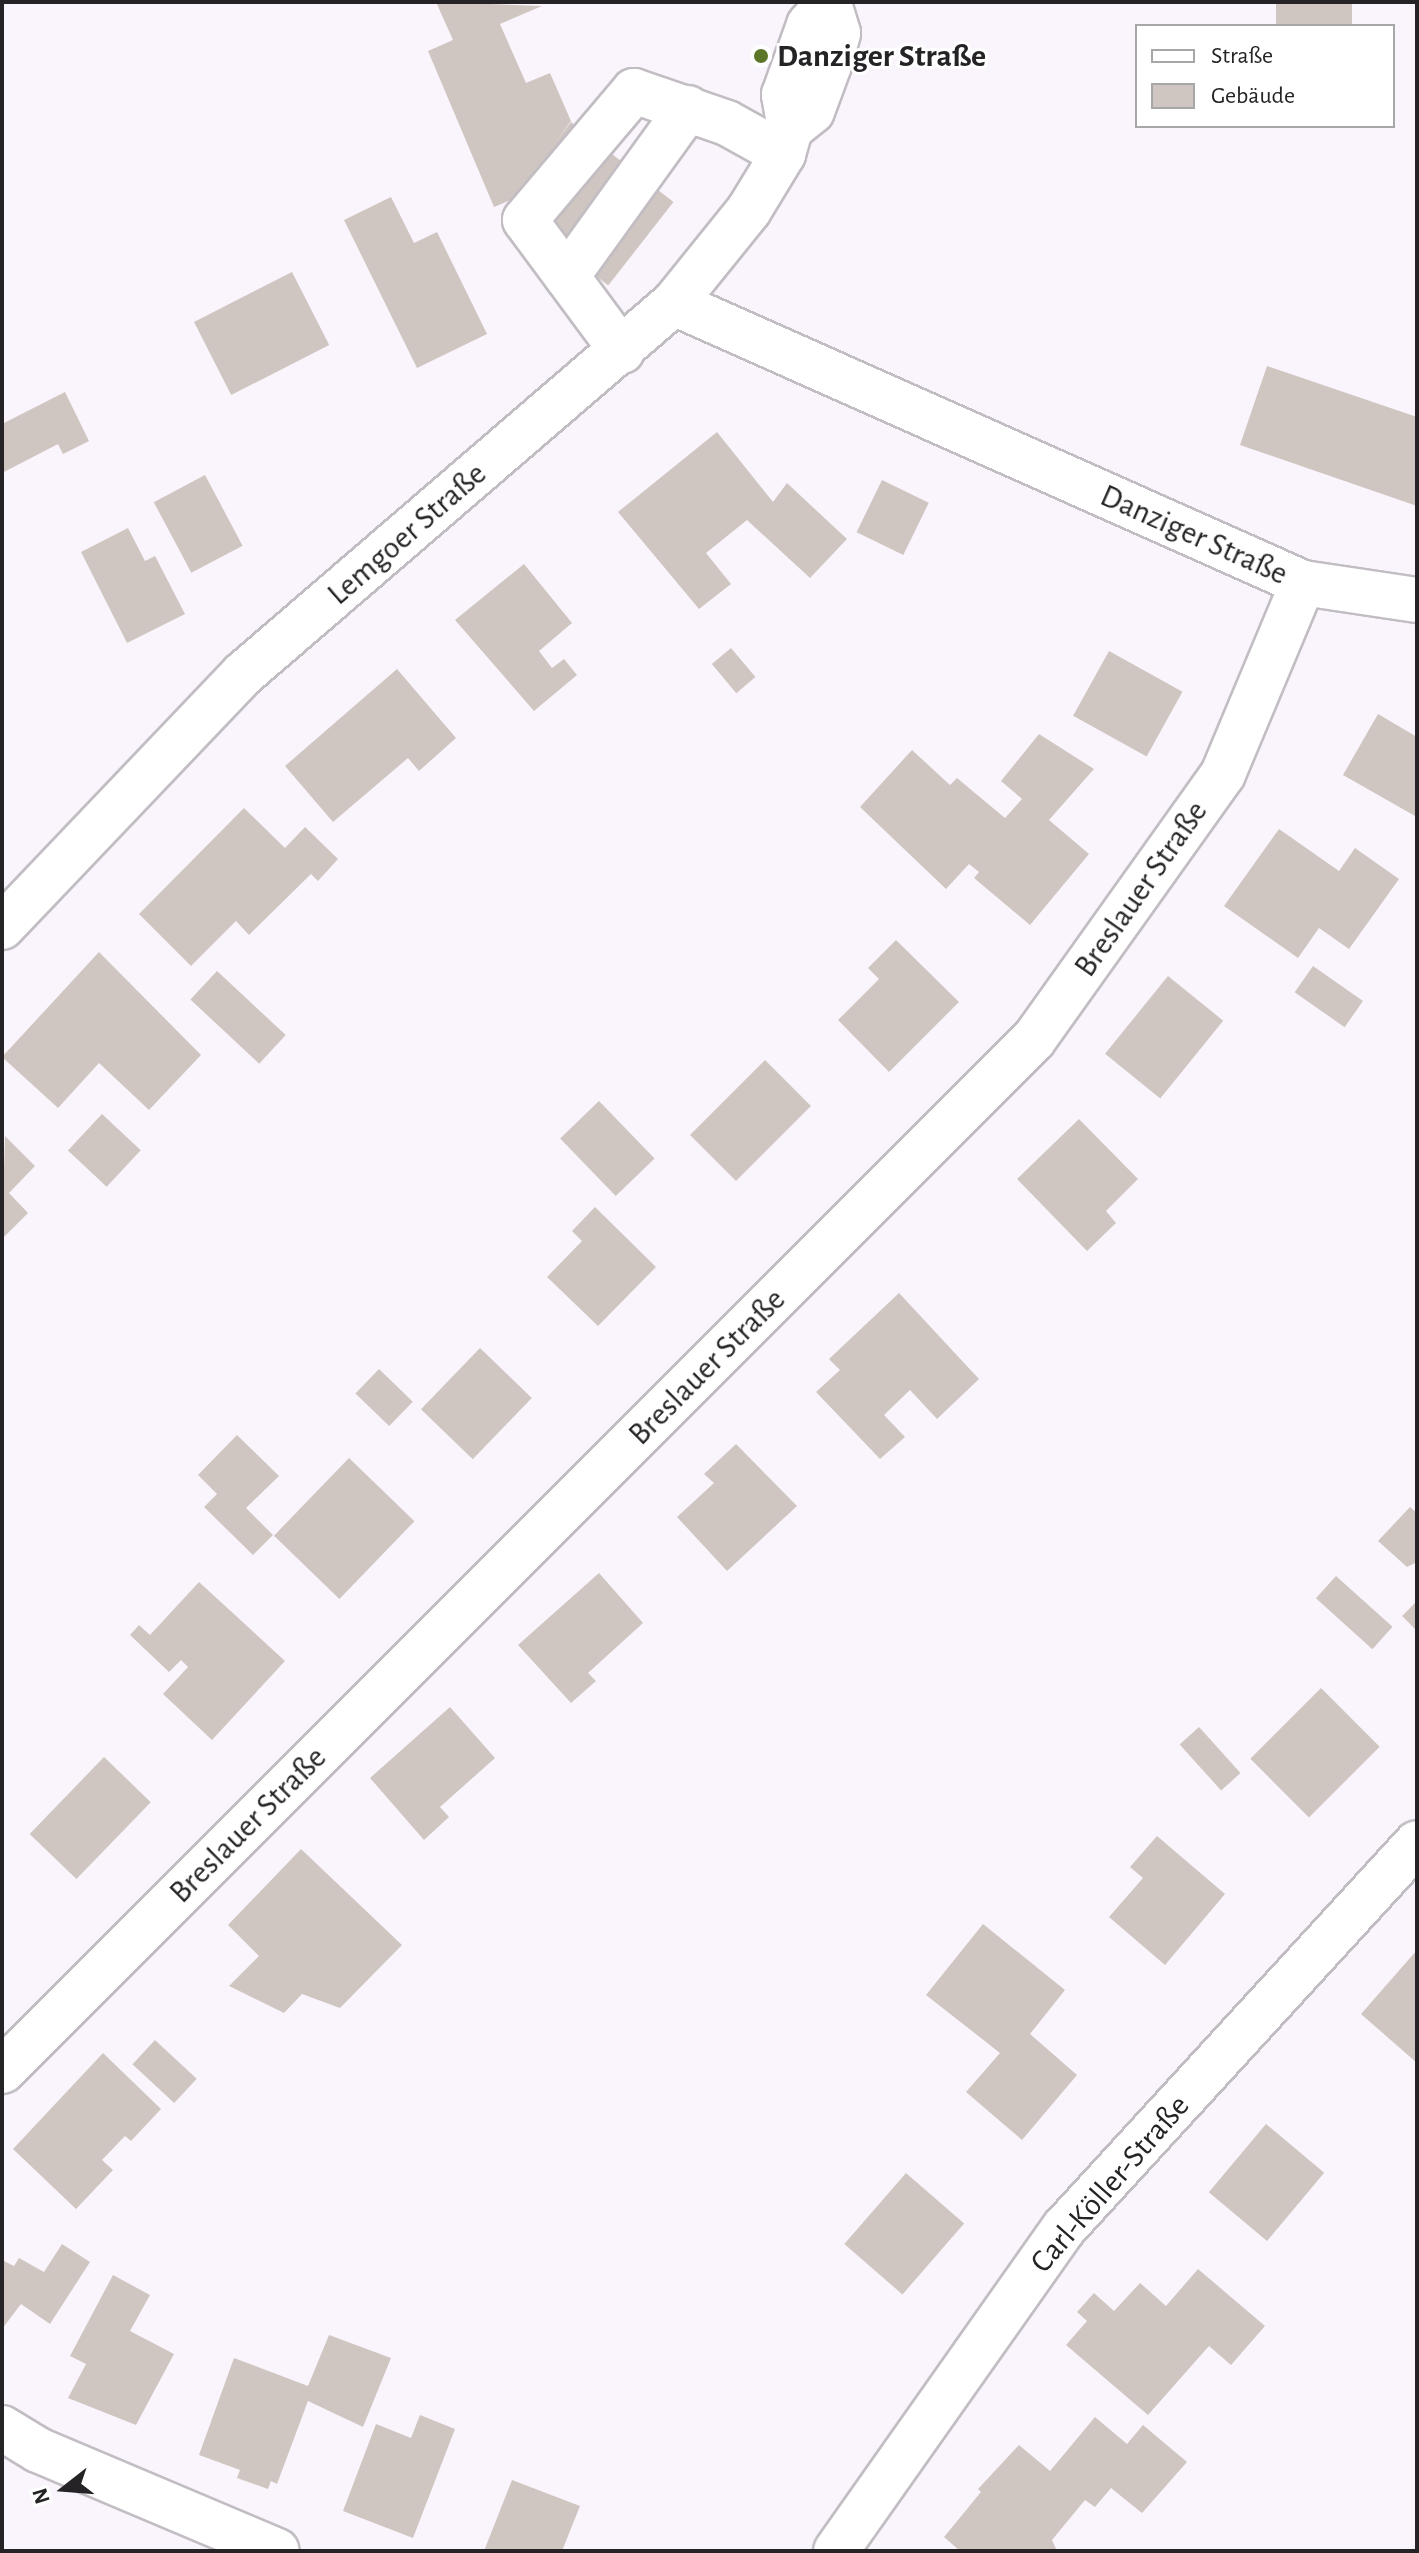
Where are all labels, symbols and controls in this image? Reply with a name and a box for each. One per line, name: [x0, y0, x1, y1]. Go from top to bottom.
legend: [1135, 24, 1395, 128]
place label: Danziger Straße: [777, 37, 986, 75]
text: Straße: [1211, 44, 1273, 68]
marker: Danziger Straße: [752, 47, 770, 65]
text: Gebäude: [1211, 84, 1295, 108]
street label: Lemgoer Straße: [320, 455, 494, 613]
street label: Danziger Straße: [1094, 477, 1294, 593]
street label: Breslauer Straße: [1066, 794, 1216, 984]
street label: Breslauer Straße: [621, 1281, 793, 1453]
street label: Breslauer Straße: [162, 1739, 334, 1911]
street label: Carl-Köller-Straße: [1022, 2087, 1198, 2281]
north arrow: [24, 2449, 104, 2529]
text: N: [28, 2485, 54, 2507]

